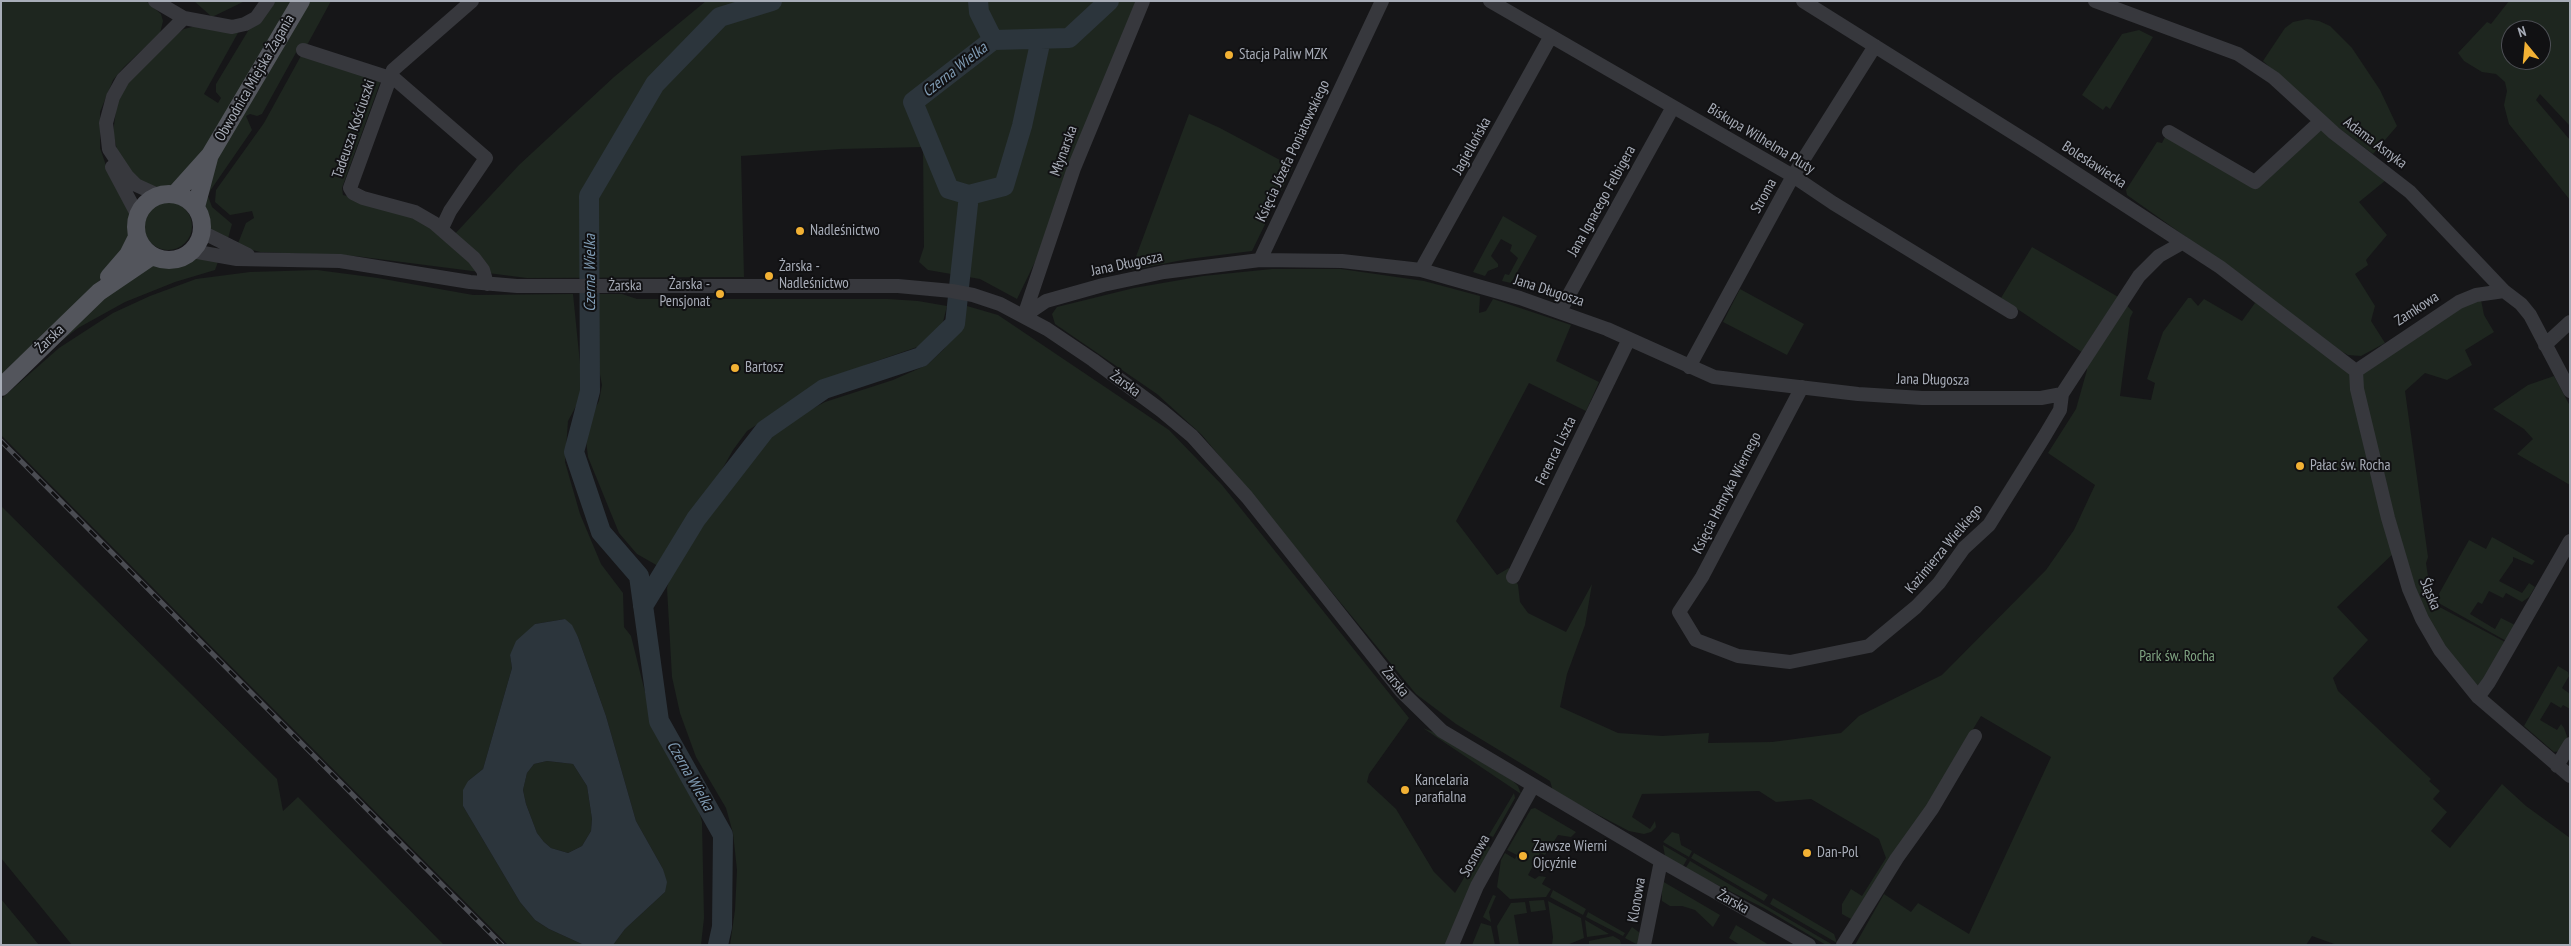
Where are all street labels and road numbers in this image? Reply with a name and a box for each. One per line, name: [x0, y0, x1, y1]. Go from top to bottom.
street label: Obwodnica Miejska Żagania: [211, 11, 299, 145]
street label: Tadeusza Kościuszki: [329, 77, 379, 181]
street label: Księcia Józefa Poniatowskiego: [1252, 77, 1334, 225]
street label: Biskupa Wilhelma Pluty: [1704, 100, 1818, 178]
street label: Adama Asnyka: [2340, 113, 2410, 173]
street label: Jagiellońska: [1449, 114, 1495, 178]
street label: Młynarska: [1047, 123, 1081, 179]
street label: Bolesławiecka: [2058, 138, 2130, 192]
street label: Jana Ignacego Felbigera: [1564, 143, 1640, 259]
street label: Stroma: [1747, 175, 1781, 217]
street label: Jana Długosza: [1090, 248, 1164, 280]
street label: Jana Długosza: [1512, 271, 1586, 311]
street label: Żarska: [608, 277, 642, 295]
street label: Zamkowa: [2392, 288, 2442, 330]
street label: Żarska: [32, 321, 68, 357]
street label: Żarska: [1106, 367, 1144, 401]
street label: Jana Długosza: [1896, 370, 1970, 390]
street label: Ferenca Liszta: [1532, 414, 1580, 488]
street label: Księcia Henryka Wiernego: [1689, 429, 1765, 557]
street label: Kazimierza Wielkiego: [1902, 501, 1986, 597]
street label: Śląska: [2416, 575, 2444, 613]
street label: Żarska: [1378, 663, 1412, 701]
street label: Sosnowa: [1456, 832, 1494, 880]
street label: Klonowa: [1624, 876, 1650, 924]
street label: Żarska: [1714, 886, 1752, 918]

